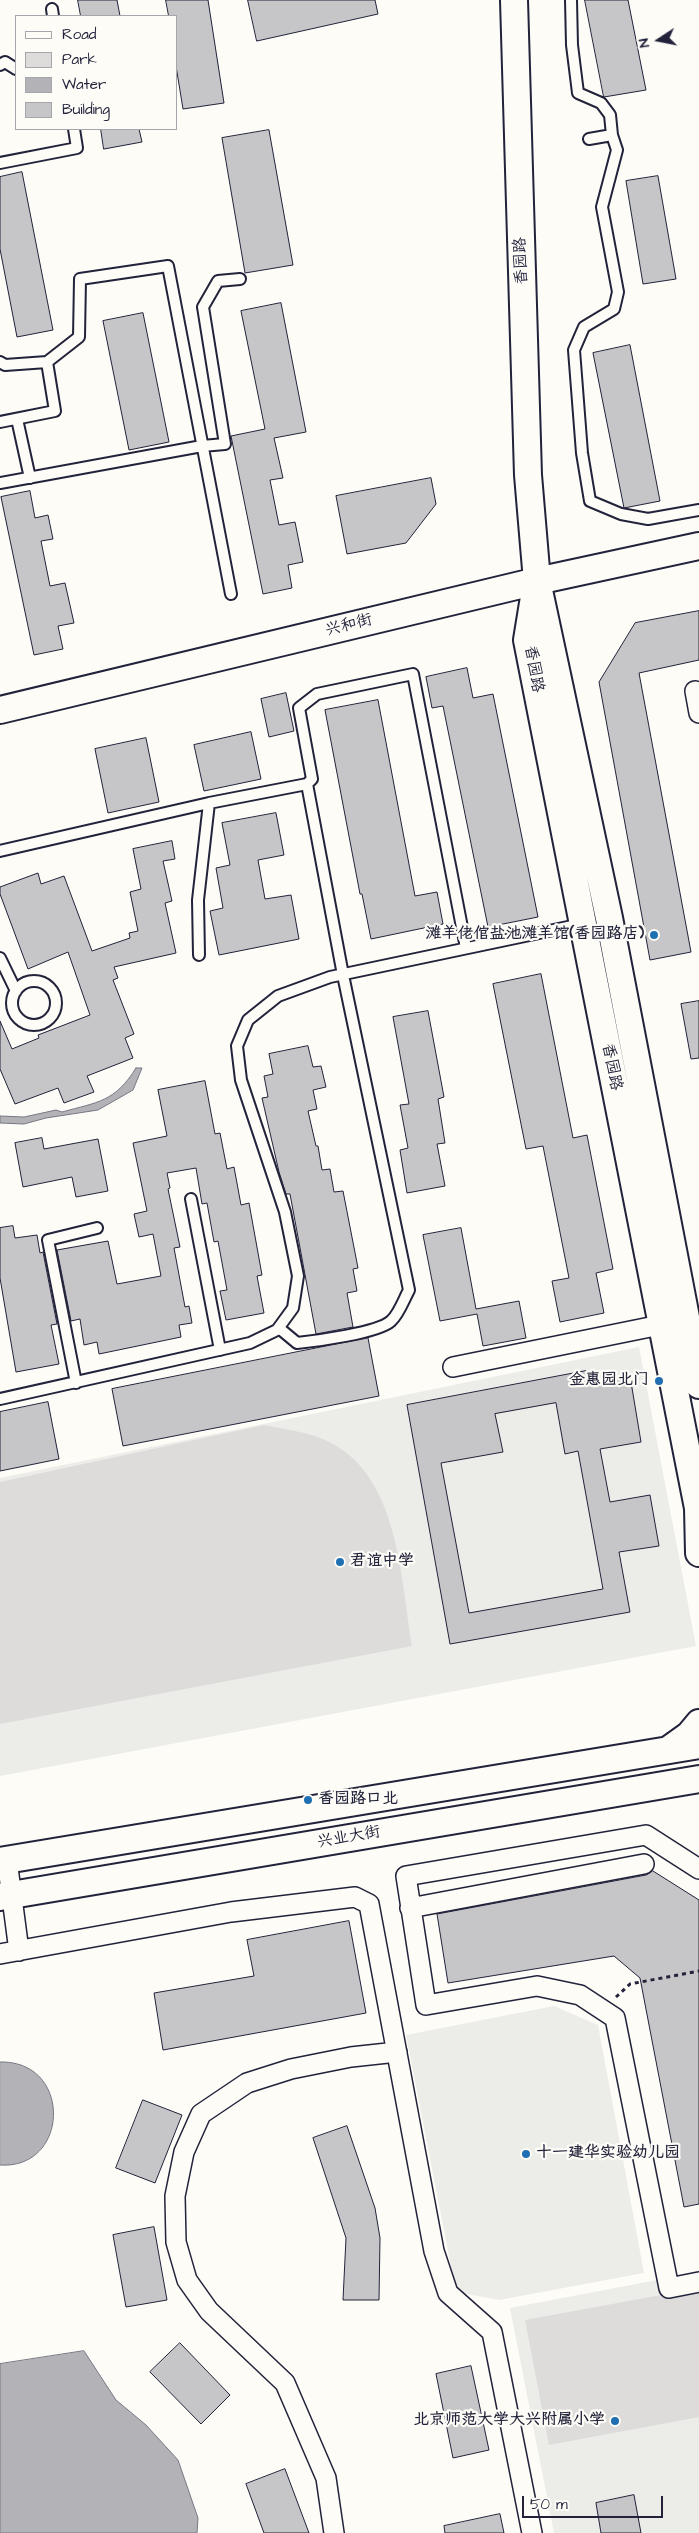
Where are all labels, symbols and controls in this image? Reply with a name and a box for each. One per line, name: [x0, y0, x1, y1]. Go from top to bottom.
legend: [15, 15, 178, 130]
north arrow: [634, 15, 684, 65]
text: Road: [62, 24, 96, 45]
text: N: [634, 37, 655, 49]
text: Park: [62, 49, 97, 70]
text: Water: [62, 74, 106, 95]
text: Building: [62, 99, 110, 120]
street label: 香园路: [512, 237, 532, 285]
street label: 兴和街: [323, 611, 375, 641]
street label: 香园路: [519, 644, 547, 694]
place label: 滩羊佬倌盐池滩羊馆(香园路店): [426, 925, 644, 945]
marker: 滩羊佬倌盐池滩羊馆(香园路店): [648, 929, 660, 941]
street label: 香园路: [597, 1042, 625, 1092]
place label: 金惠园北门: [569, 1371, 649, 1391]
marker: 金惠园北门: [653, 1375, 665, 1387]
place label: 君谊中学: [350, 1552, 414, 1572]
marker: 君谊中学: [334, 1556, 346, 1568]
place label: 香园路口北: [318, 1790, 398, 1810]
marker: 香园路口北: [302, 1794, 314, 1806]
street label: 兴业大街: [316, 1823, 382, 1853]
place label: 十一建华实验幼儿园: [536, 2144, 680, 2164]
marker: 十一建华实验幼儿园: [520, 2148, 532, 2160]
place label: 北京师范大学大兴附属小学: [413, 2411, 605, 2431]
marker: 北京师范大学大兴附属小学: [609, 2415, 621, 2427]
scale bar: [524, 2486, 665, 2518]
text: 50 m: [530, 2494, 568, 2515]

